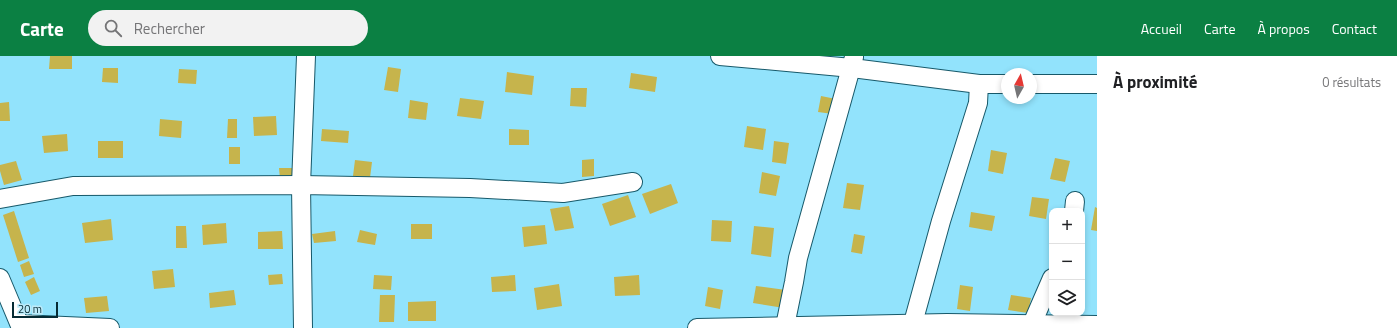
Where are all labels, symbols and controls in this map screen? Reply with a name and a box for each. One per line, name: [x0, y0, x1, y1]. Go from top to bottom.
search box: [88, 10, 368, 46]
text: Carte: [20, 14, 64, 43]
icon: search: [102, 17, 124, 39]
text: Rechercher: [134, 17, 205, 40]
text: Accueil: [1141, 18, 1182, 39]
text: Carte: [1204, 18, 1236, 39]
text: À propos: [1258, 18, 1310, 39]
text: Contact: [1332, 18, 1377, 39]
north arrow: [1001, 68, 1037, 104]
text: À proximité: [1113, 69, 1197, 95]
text: 0 résultats: [1322, 72, 1381, 92]
map controls: [1049, 208, 1085, 316]
button: +: [1049, 208, 1085, 244]
button: −: [1049, 244, 1085, 280]
button: layers: [1049, 280, 1085, 316]
scale bar: [12, 300, 58, 319]
text: 20 m: [18, 301, 42, 317]

